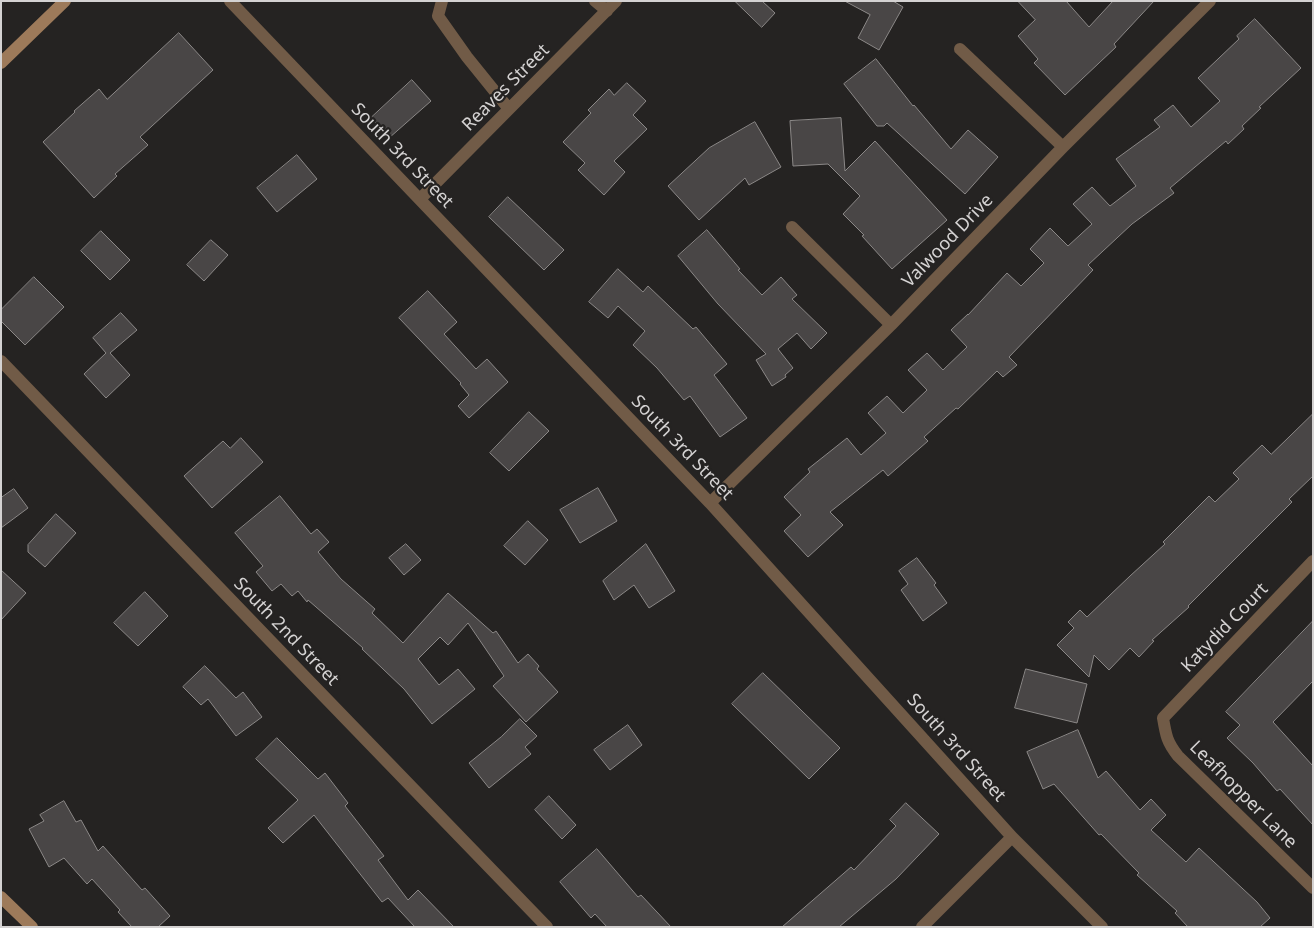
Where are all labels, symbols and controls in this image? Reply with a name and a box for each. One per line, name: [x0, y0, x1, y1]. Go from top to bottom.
street label: Reaves Street: [458, 40, 554, 136]
street label: South 3rd Street: [346, 99, 458, 213]
street label: Valwood Drive: [898, 190, 998, 292]
street label: South 3rd Street: [626, 391, 738, 505]
street label: South 2nd Street: [229, 574, 343, 690]
street label: Katydid Court: [1177, 579, 1273, 677]
street label: South 3rd Street: [902, 690, 1010, 806]
street label: Leafhopper Lane: [1185, 737, 1301, 853]

